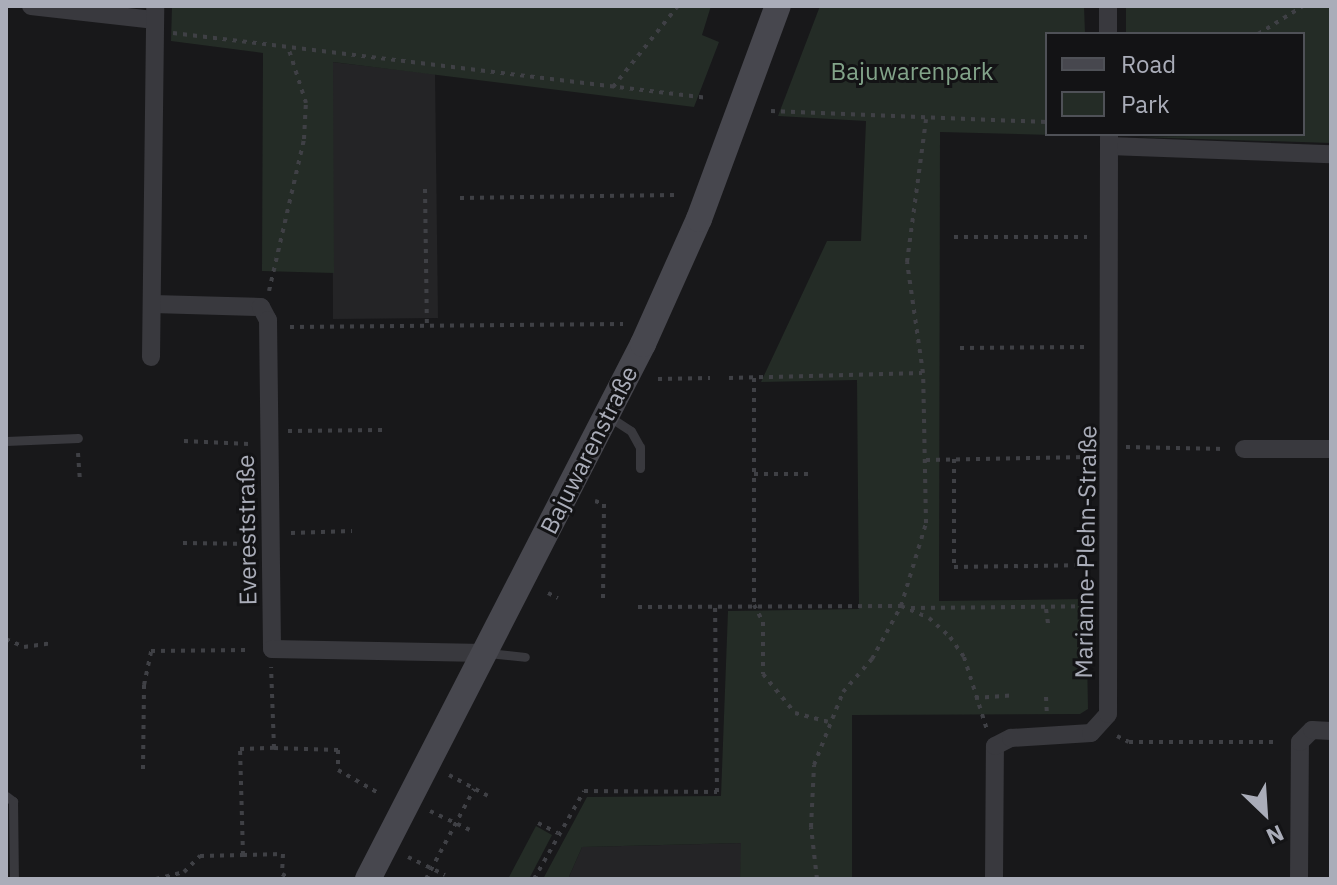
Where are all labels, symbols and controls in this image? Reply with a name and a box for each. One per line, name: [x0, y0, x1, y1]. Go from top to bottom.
legend: [1045, 32, 1305, 136]
text: Road: [1121, 48, 1176, 80]
park label: Bajuwarenpark: [831, 58, 993, 86]
text: Park: [1121, 88, 1170, 120]
street label: Bajuwarenstraße: [534, 361, 644, 539]
street label: Marianne-Plehn-Straße: [1069, 425, 1103, 679]
street label: Evereststraße: [231, 454, 263, 606]
north arrow: [1225, 773, 1305, 853]
text: N: [1262, 819, 1289, 852]

